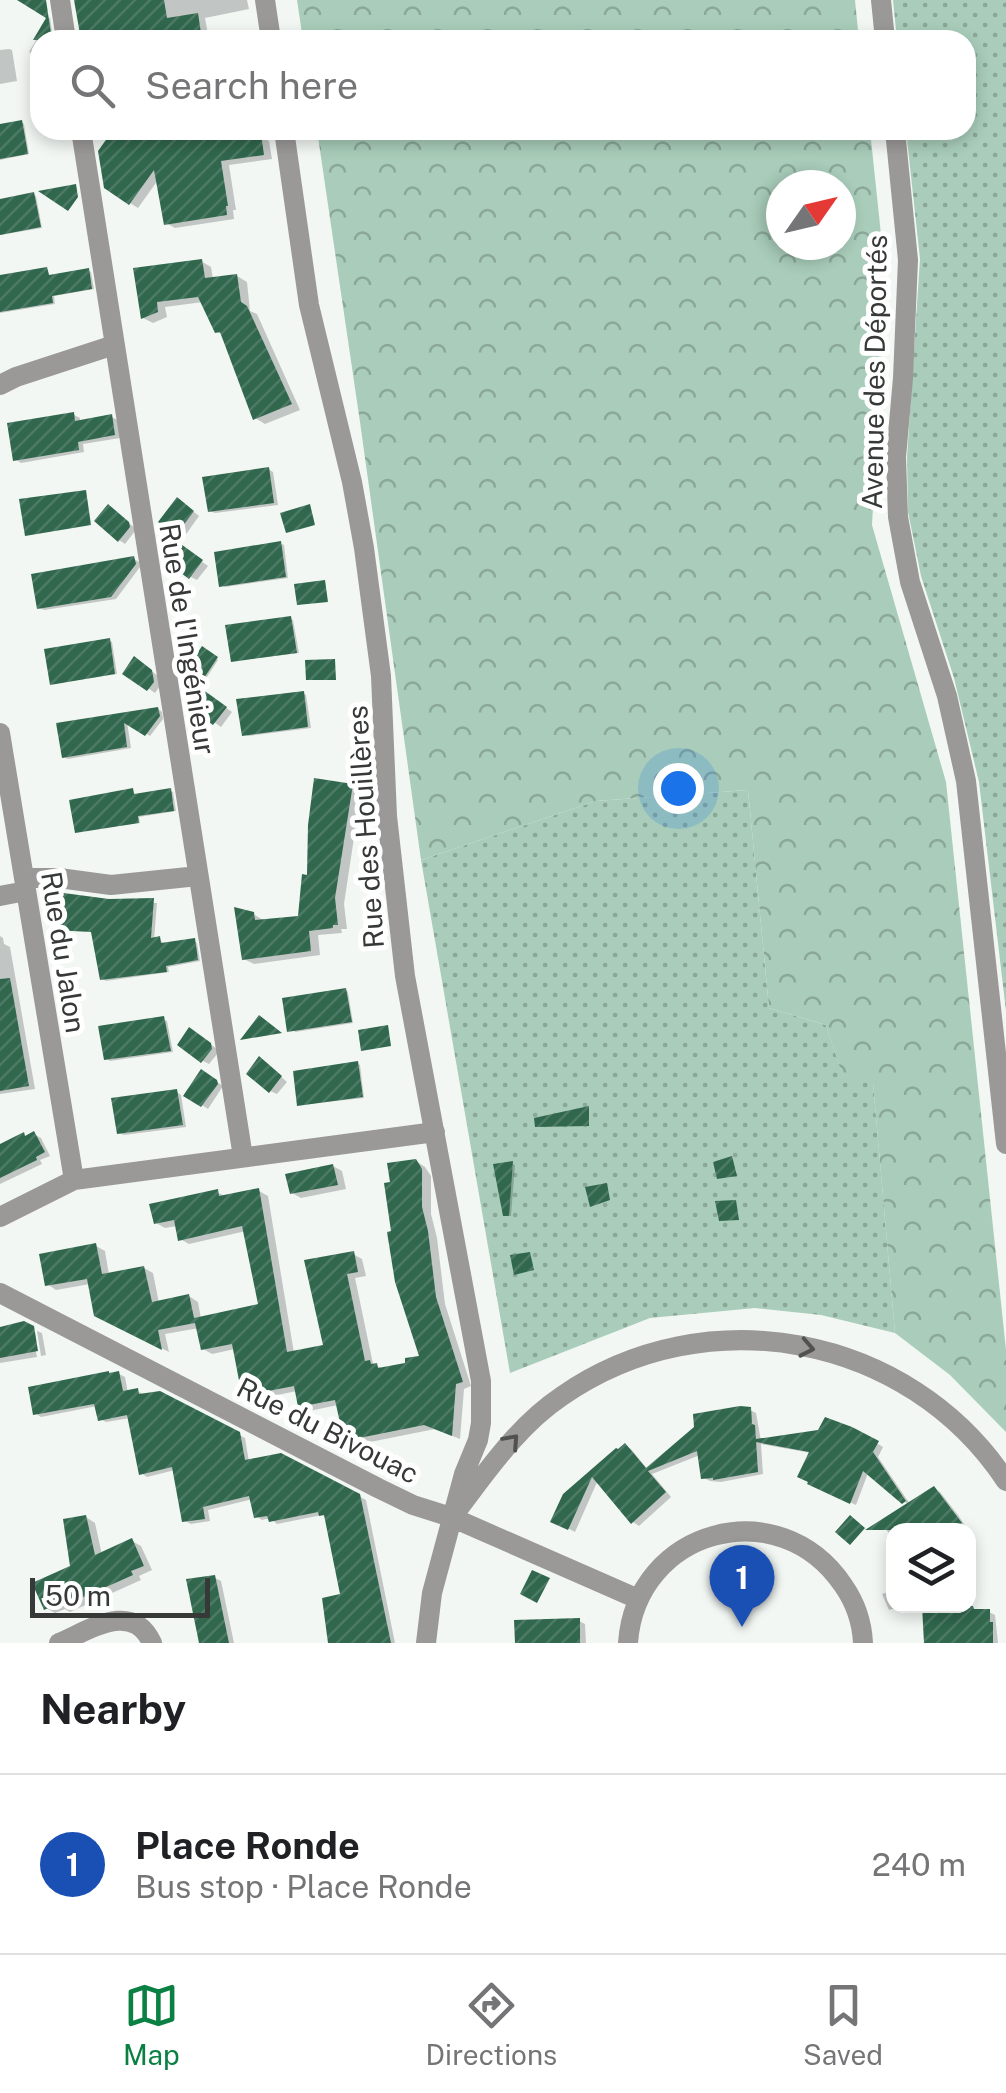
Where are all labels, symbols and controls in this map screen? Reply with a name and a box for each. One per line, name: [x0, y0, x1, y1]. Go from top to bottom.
search box: [30, 30, 976, 140]
icon: search: [65, 58, 120, 113]
text: Search here: [145, 63, 358, 108]
north arrow: [766, 170, 856, 260]
street label: Avenue des Déportés: [855, 234, 893, 510]
street label: Rue de l'Ingénieur: [153, 521, 223, 757]
street label: Rue des Houillères: [340, 704, 390, 950]
your location: [653, 763, 704, 814]
street label: Rue du Jalon: [35, 869, 93, 1035]
one-way arrow: [798, 1336, 815, 1357]
street label: Rue du Bivouac: [232, 1370, 424, 1490]
one-way arrow: [501, 1434, 519, 1453]
map controls: [886, 1523, 976, 1613]
button: layers: [886, 1523, 976, 1613]
pin: 1: [710, 1544, 774, 1627]
scale bar: [30, 1573, 210, 1618]
text: 50 m: [45, 1579, 111, 1612]
text: Nearby: [40, 1684, 186, 1733]
text: Place Ronde: [135, 1823, 360, 1868]
text: 1: [66, 1846, 79, 1883]
text: 240 m: [872, 1846, 966, 1883]
text: Bus stop · Place Ronde: [135, 1868, 472, 1905]
tab: Map: [123, 1978, 180, 2071]
tab: Directions: [426, 1978, 557, 2071]
tab: Saved: [803, 1978, 883, 2071]

